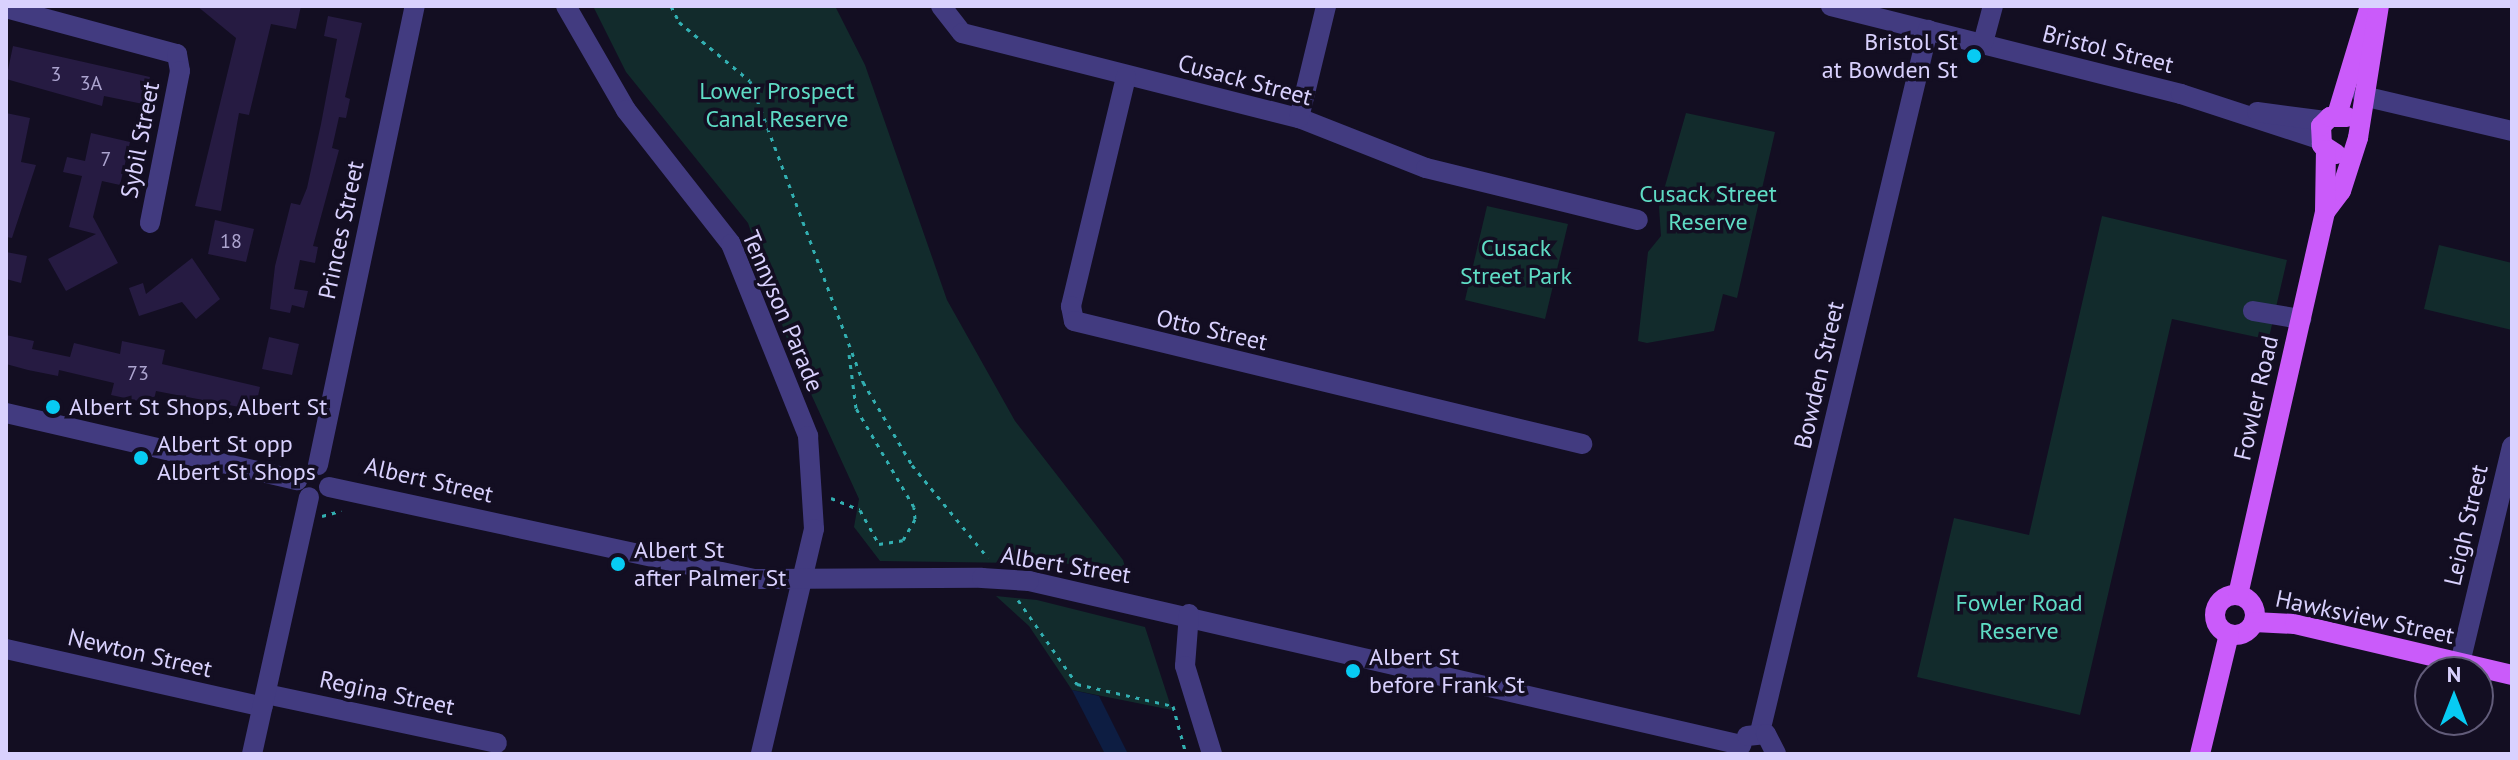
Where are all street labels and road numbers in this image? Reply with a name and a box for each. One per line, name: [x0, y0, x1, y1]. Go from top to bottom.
street label: Bristol Street: [2039, 19, 2177, 79]
street label: Cusack Street: [1174, 48, 1316, 112]
street label: Sybil Street: [115, 79, 165, 201]
street label: Princes Street: [312, 158, 370, 302]
street label: Tennyson Parade: [736, 226, 830, 396]
street label: Bowden Street: [1788, 299, 1850, 451]
street label: Otto Street: [1154, 303, 1270, 357]
street label: Fowler Road: [2228, 333, 2284, 463]
street label: Albert Street: [362, 451, 496, 509]
street label: Leigh Street: [2438, 462, 2494, 588]
street label: Albert Street: [999, 541, 1133, 589]
street label: Hawksview Street: [2273, 584, 2457, 650]
street label: Newton Street: [65, 622, 215, 684]
street label: Regina Street: [317, 665, 457, 721]

